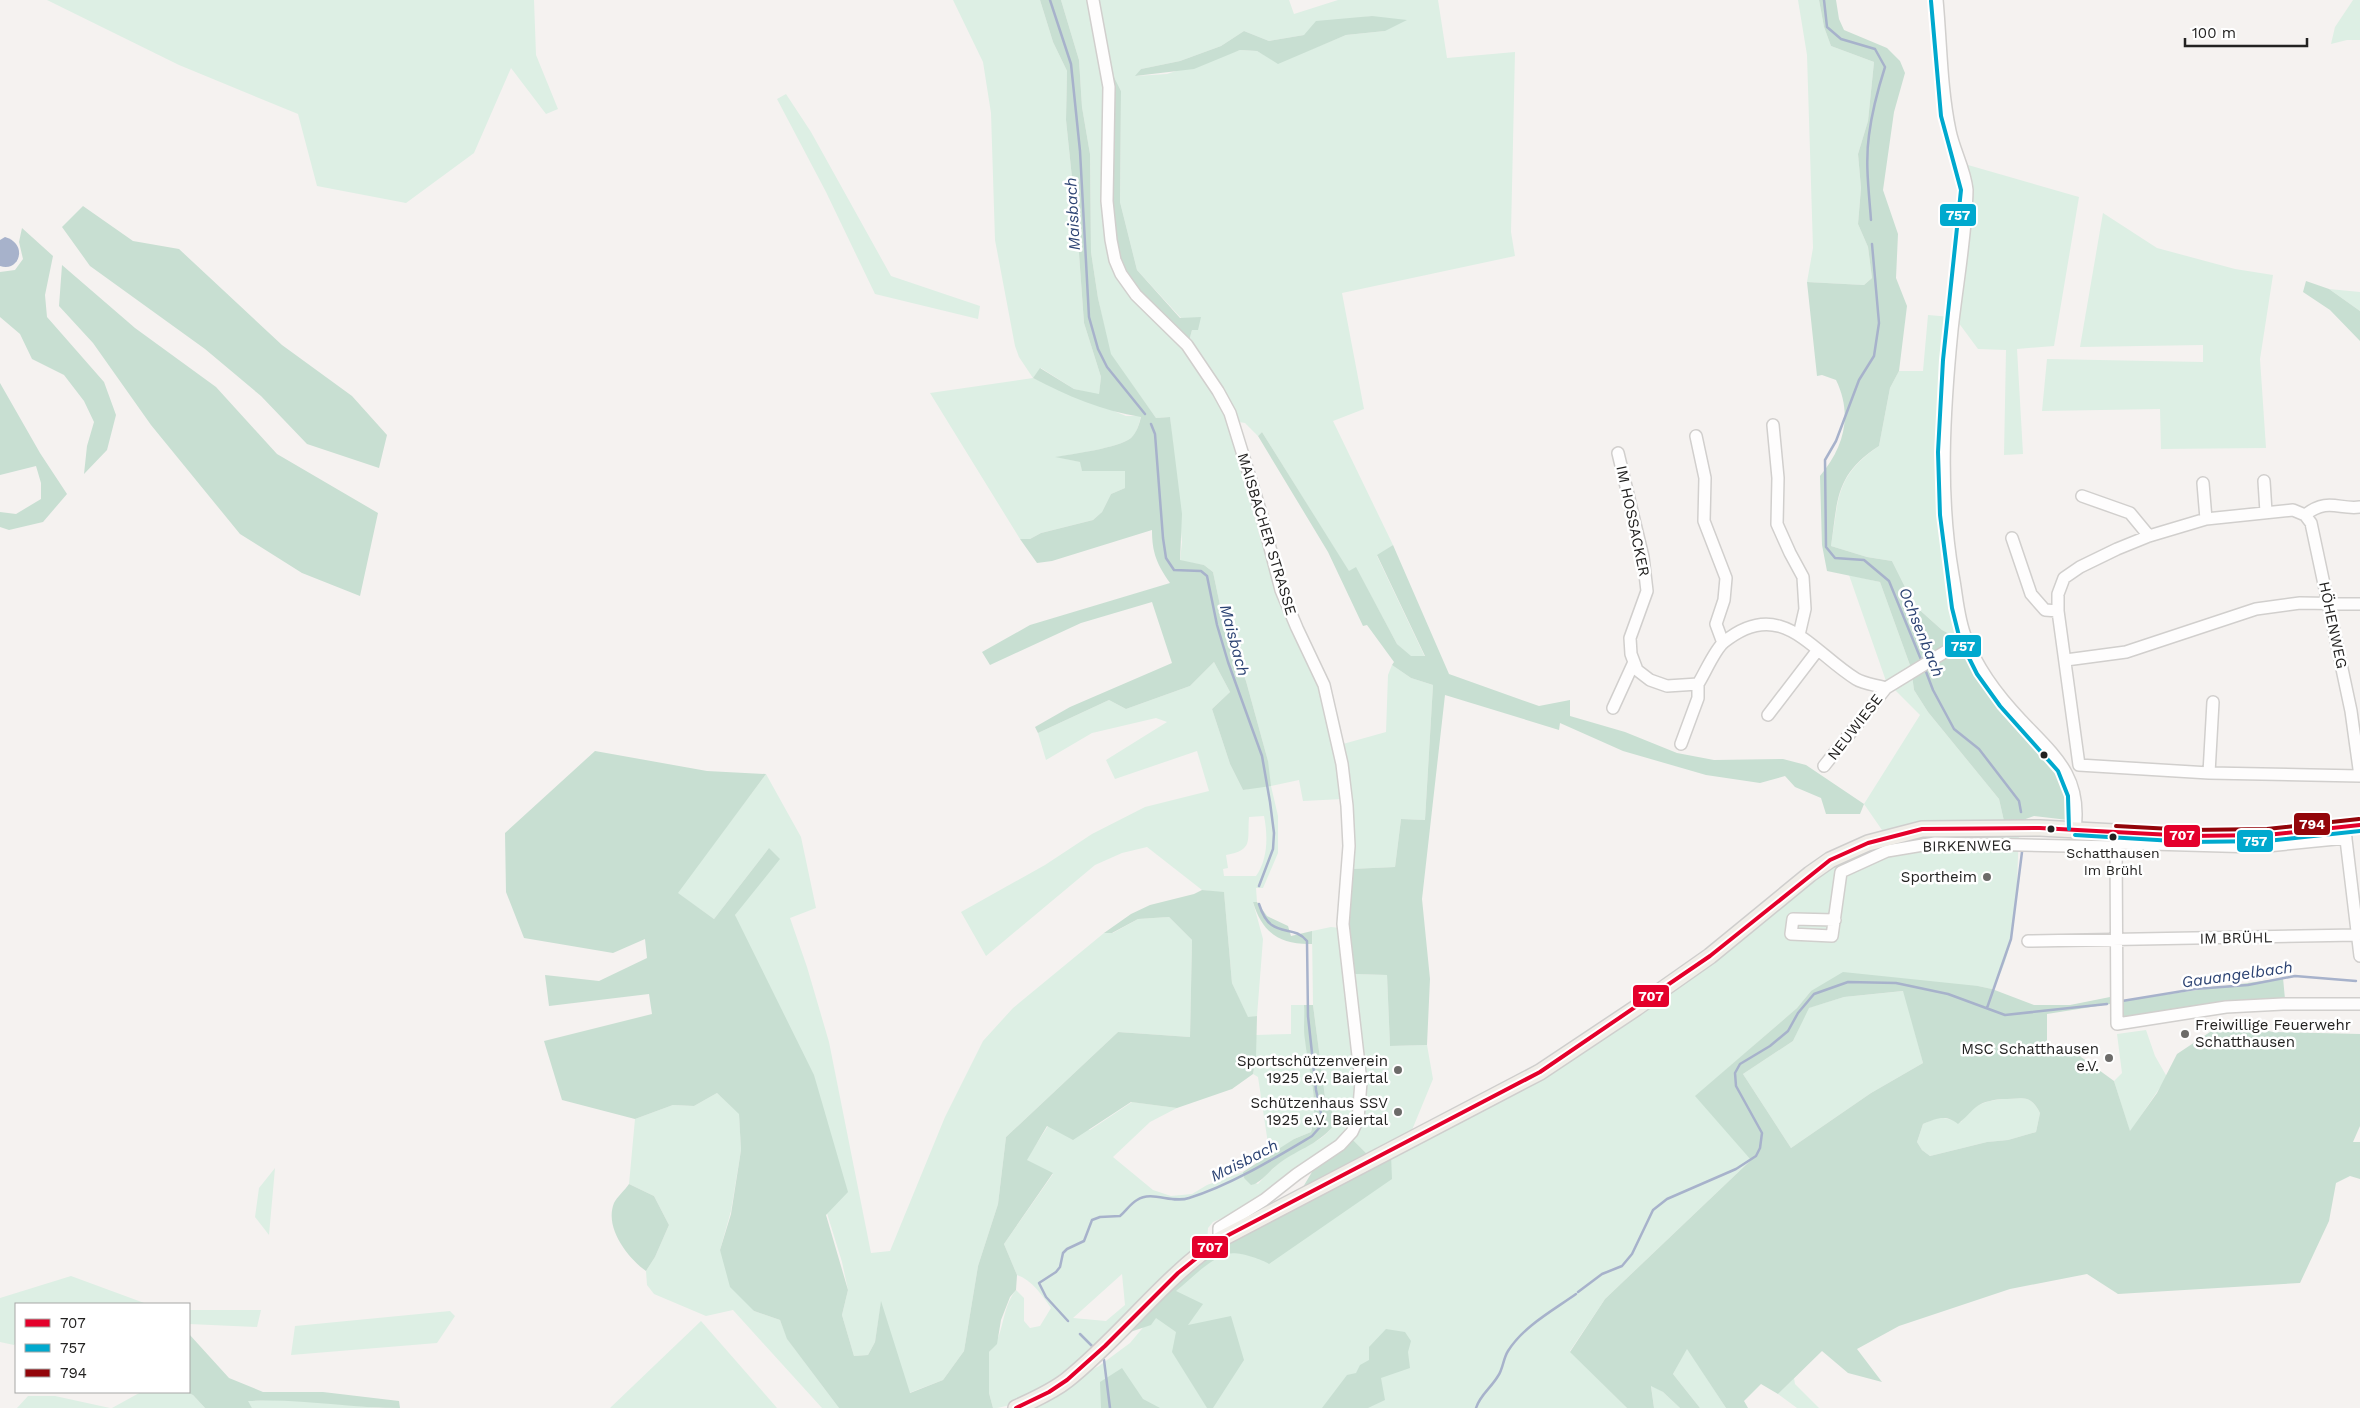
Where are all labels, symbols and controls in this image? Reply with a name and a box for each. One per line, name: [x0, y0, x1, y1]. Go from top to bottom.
scale bar: [2185, 15, 2308, 47]
text: 100 m: [2192, 24, 2236, 42]
water label: Maisbach: [1061, 177, 1084, 251]
line badge: 757: [1939, 203, 1977, 227]
text: 757: [1946, 207, 1971, 223]
street label: MAISBACHER STRASSE: [1234, 451, 1300, 617]
street label: IM HOSSACKER: [1612, 464, 1654, 578]
street label: HÖHENWEG: [2315, 580, 2351, 670]
water label: Ochsenbach: [1895, 585, 1948, 680]
water label: Maisbach: [1216, 602, 1253, 678]
line badge: 757: [1944, 634, 1982, 658]
text: 757: [1951, 638, 1976, 654]
street label: NEUWIESE: [1824, 690, 1886, 764]
unlabelled marker: [2039, 750, 2049, 760]
line badge: 794: [2293, 812, 2331, 836]
text: 794: [2299, 816, 2325, 832]
unlabelled marker: [2046, 824, 2056, 834]
line badge: 707: [2163, 824, 2201, 848]
text: 707: [2169, 827, 2195, 843]
line badge: 757: [2236, 829, 2274, 853]
marker: Schatthausen Im Brühl: [2108, 832, 2118, 842]
text: 757: [2243, 833, 2268, 849]
street label: BIRKENWEG: [1922, 836, 2012, 856]
place label: Schatthausen Im Brühl: [2066, 845, 2160, 878]
place label: Sportheim: [1901, 868, 1977, 886]
marker: Sportheim: [1981, 871, 1993, 883]
street label: IM BRÜHL: [2199, 928, 2273, 948]
water label: Gauangelbach: [2180, 957, 2294, 992]
line badge: 707: [1632, 984, 1670, 1008]
text: 707: [1638, 988, 1664, 1004]
place label: Freiwillige Feuerwehr Schatthausen: [2195, 1016, 2351, 1051]
marker: Freiwillige Feuerwehr Schatthausen: [2179, 1028, 2191, 1040]
place label: MSC Schatthausen e.V.: [1961, 1040, 2099, 1075]
place label: Sportschützenverein 1925 e.V. Baiertal: [1237, 1052, 1388, 1087]
marker: MSC Schatthausen e.V.: [2103, 1052, 2115, 1064]
marker: Sportschützenverein 1925 e.V. Baiertal: [1392, 1064, 1404, 1076]
place label: Schützenhaus SSV 1925 e.V. Baiertal: [1251, 1094, 1388, 1129]
marker: Schützenhaus SSV 1925 e.V. Baiertal: [1392, 1106, 1404, 1118]
water label: Maisbach: [1207, 1135, 1281, 1186]
line badge: 707: [1191, 1235, 1229, 1259]
text: 707: [1197, 1239, 1223, 1255]
legend: [15, 1303, 190, 1393]
text: 707: [60, 1314, 86, 1332]
text: 757: [60, 1339, 86, 1357]
text: 794: [60, 1364, 87, 1382]

